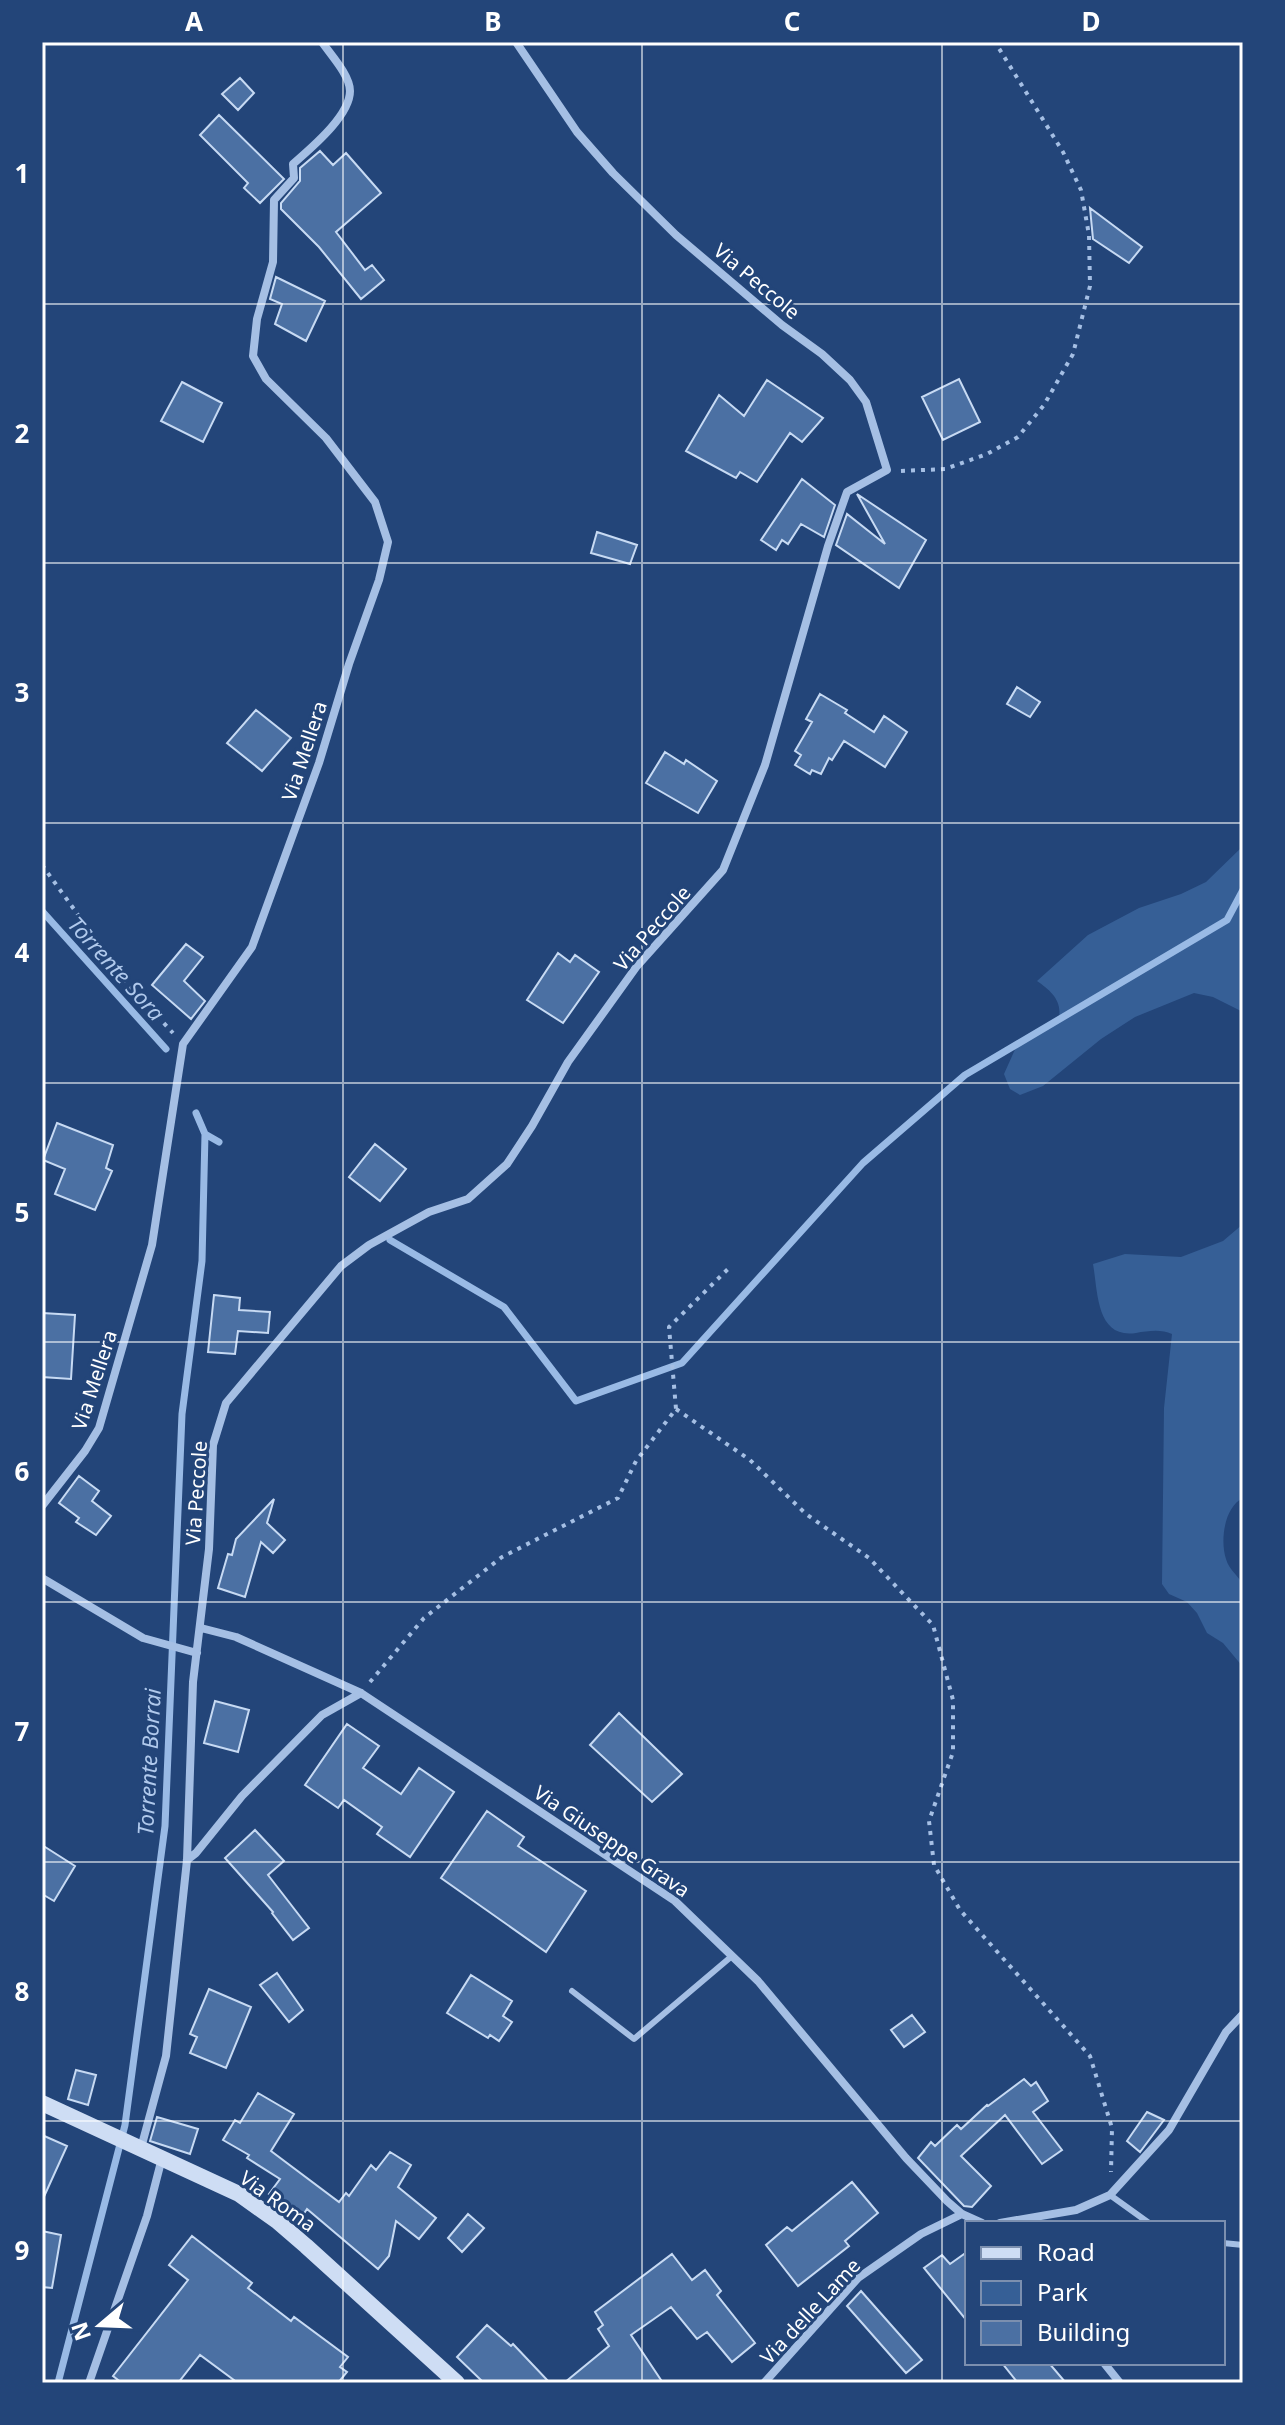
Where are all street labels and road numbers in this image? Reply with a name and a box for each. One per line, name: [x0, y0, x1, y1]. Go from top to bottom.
street label: Via Peccole: [708, 237, 806, 325]
street label: Via Mellera: [275, 698, 333, 804]
street label: Via Peccole: [607, 880, 697, 976]
street label: Via Mellera: [65, 1327, 123, 1433]
street label: Via Peccole: [179, 1440, 213, 1546]
street label: Via Giuseppe Grava: [529, 1779, 695, 1903]
street label: Via Roma: [234, 2164, 322, 2238]
street label: Via delle Lame: [754, 2252, 866, 2370]

